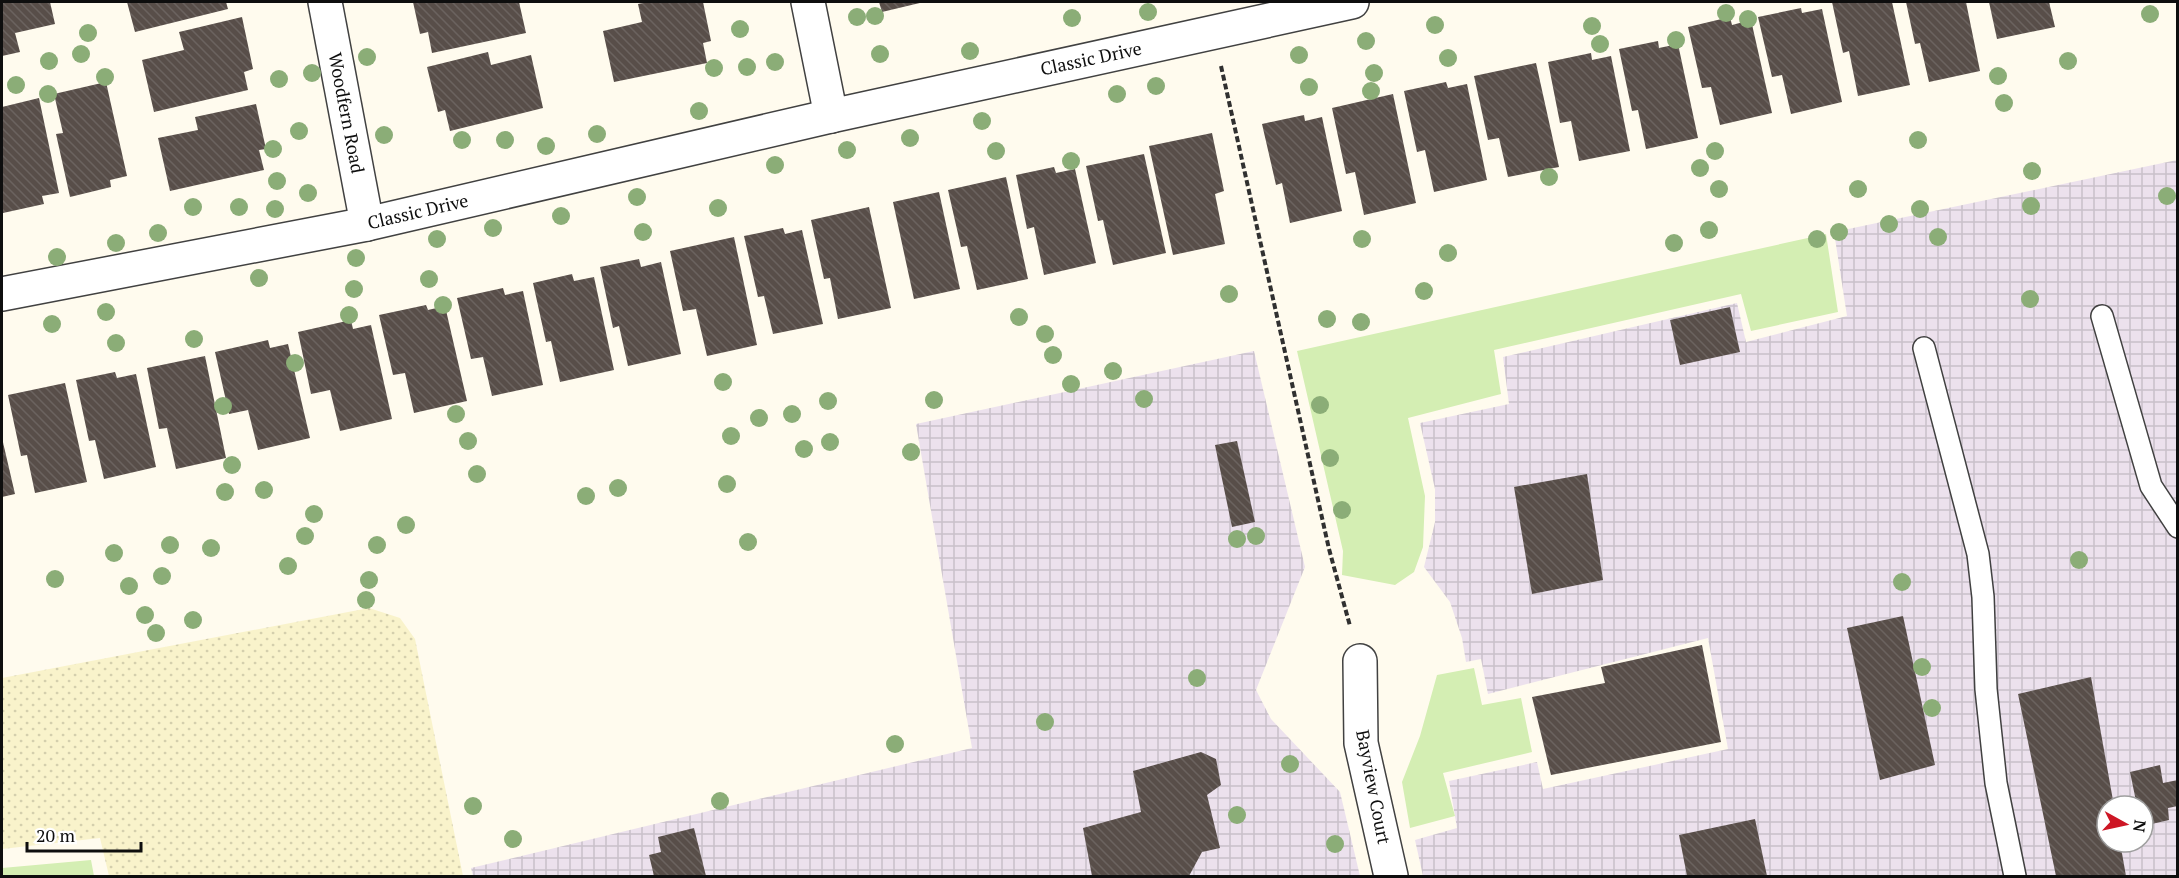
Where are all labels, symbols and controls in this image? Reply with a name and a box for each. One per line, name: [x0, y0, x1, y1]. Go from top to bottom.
street label: Classic Drive: [1038, 36, 1144, 80]
street label: Woodfern Road: [324, 50, 370, 175]
street label: Classic Drive: [365, 188, 471, 234]
street label: Bayview Court: [1351, 728, 1397, 846]
north arrow: [2095, 794, 2155, 854]
scale bar: [27, 815, 141, 853]
text: N: [2128, 819, 2152, 834]
text: 20 m: [36, 823, 76, 847]

